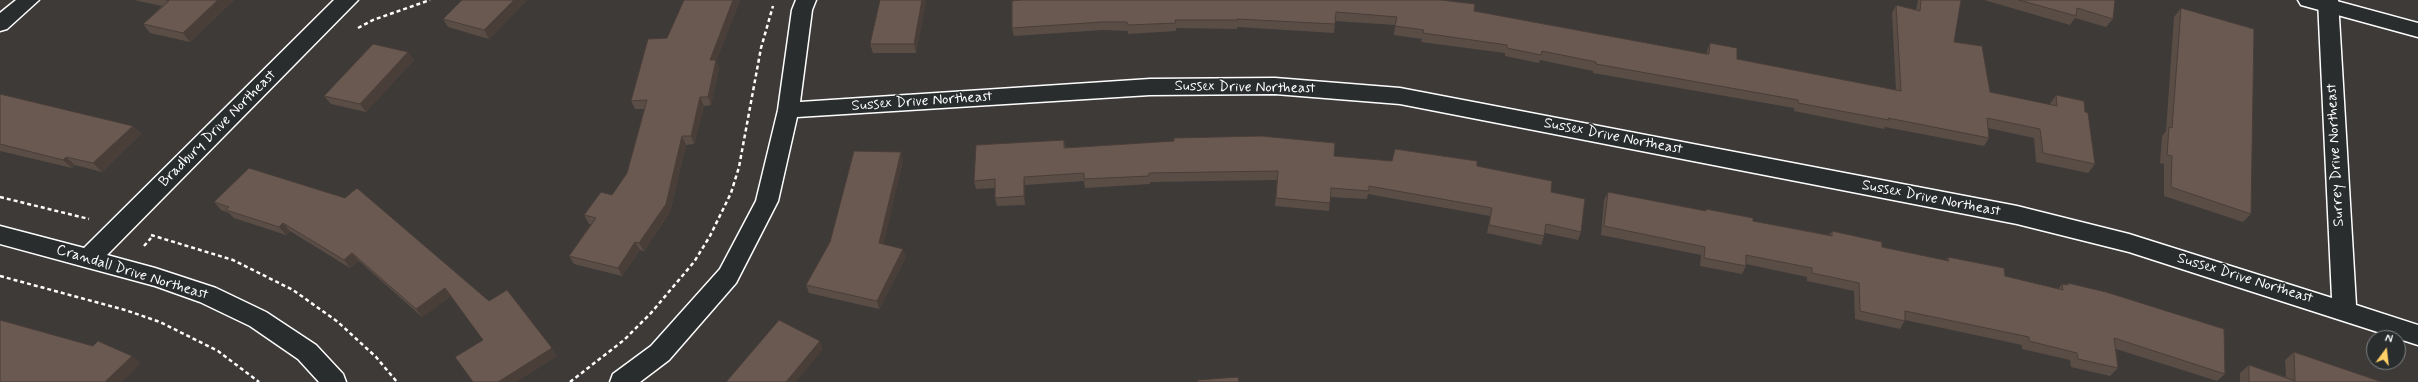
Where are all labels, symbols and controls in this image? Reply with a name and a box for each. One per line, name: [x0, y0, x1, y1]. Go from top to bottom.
street label: Bradbury Drive Northeast: [156, 67, 280, 191]
street label: Sussex Drive Northeast: [1174, 78, 1316, 98]
street label: Surrey Drive Northeast: [2323, 83, 2349, 227]
street label: Sussex Drive Northeast: [851, 88, 993, 116]
street label: Sussex Drive Northeast: [1542, 115, 1684, 159]
street label: Sussex Drive Northeast: [1860, 177, 2002, 221]
street label: Crandall Drive Northeast: [54, 241, 210, 305]
street label: Sussex Drive Northeast: [2175, 250, 2315, 308]
north arrow: [2366, 330, 2406, 370]
text: N: [2383, 332, 2394, 347]

